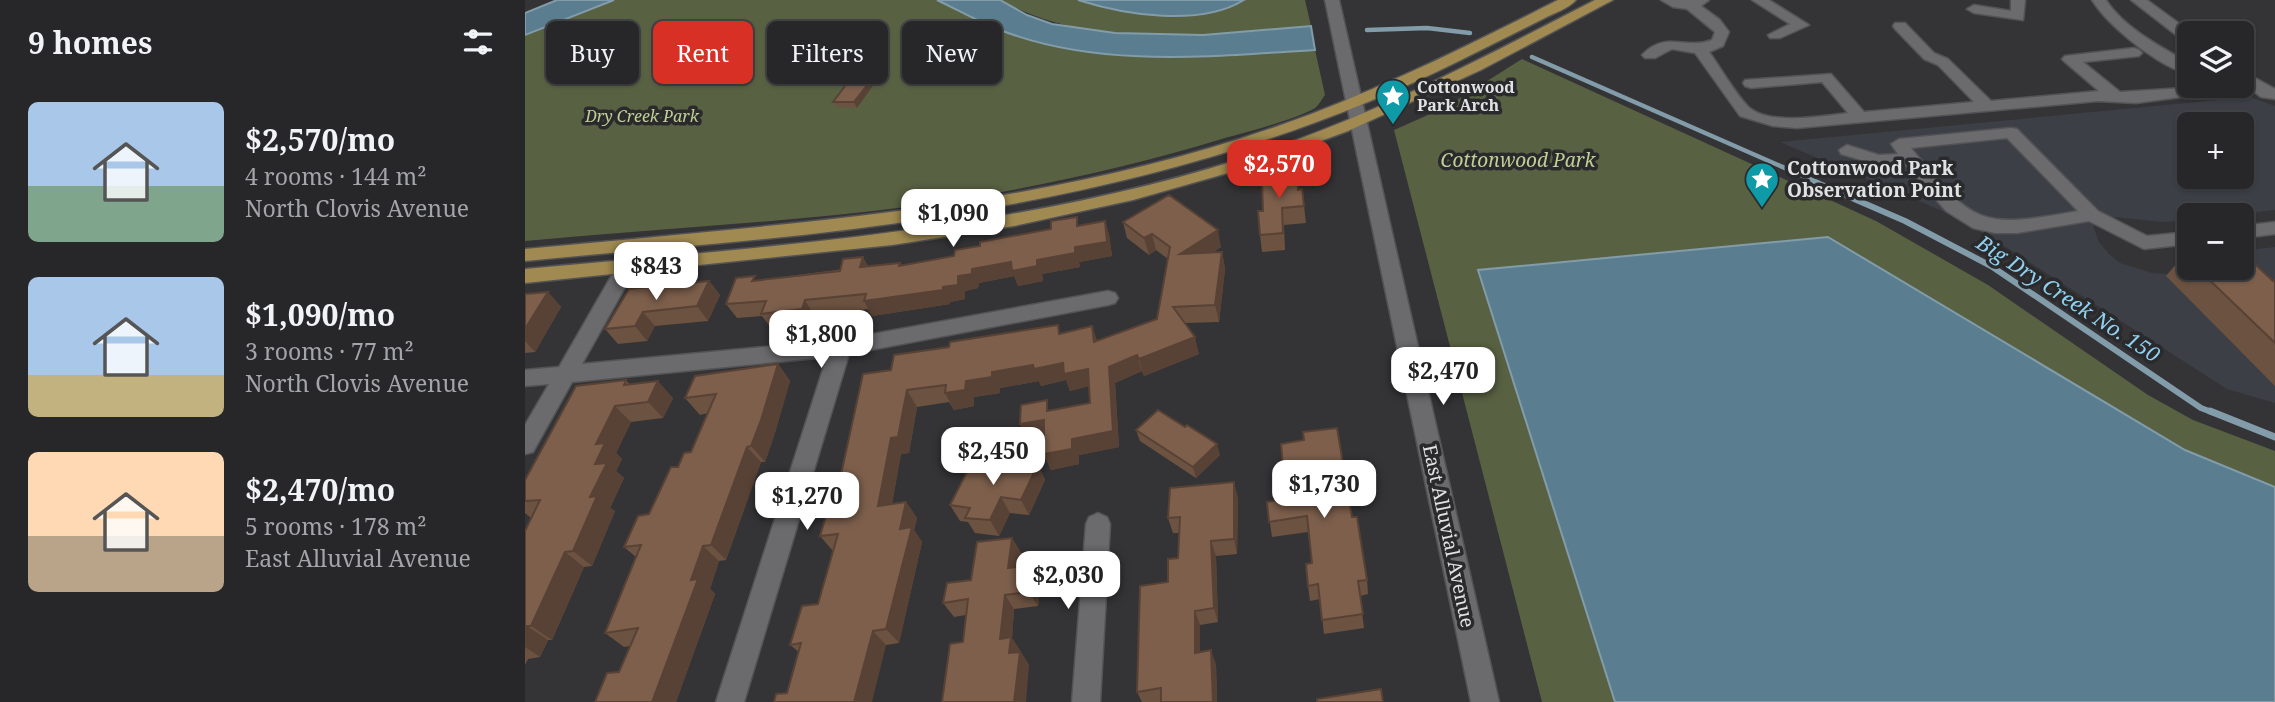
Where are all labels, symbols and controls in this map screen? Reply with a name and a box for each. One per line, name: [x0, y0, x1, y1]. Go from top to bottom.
chip: Buy: [546, 21, 639, 84]
chip: Rent: [653, 21, 753, 84]
chip: Filters: [767, 21, 888, 84]
chip: New: [902, 21, 1002, 84]
map controls: [2177, 21, 2254, 280]
button: layers: [2177, 21, 2254, 98]
text: 9 homes: [28, 22, 152, 63]
icon: filters: [459, 23, 497, 61]
place label: Cottonwood Park Arch: [1417, 76, 1515, 116]
place icon: Cottonwood Park Arch: [1374, 77, 1412, 126]
park label: Dry Creek Park: [584, 105, 700, 127]
button: +: [2177, 112, 2254, 189]
text: $2,570/mo: [245, 119, 395, 160]
icon: home: [84, 130, 168, 214]
pin: $2,570: [1222, 140, 1336, 200]
text: $2,570: [1243, 147, 1315, 179]
park label: Cottonwood Park: [1441, 147, 1597, 173]
place label: Cottonwood Park Observation Point: [1787, 155, 1962, 203]
text: 4 rooms · 144 m²: [245, 160, 427, 192]
place icon: Cottonwood Park Observation Point: [1743, 160, 1781, 209]
pin: $1,090: [896, 190, 1010, 249]
text: North Clovis Avenue: [245, 192, 469, 224]
text: $1,090: [917, 196, 989, 228]
button: −: [2177, 203, 2254, 280]
water label: Big Dry Creek No. 150: [1971, 228, 2166, 368]
pin: $843: [615, 243, 697, 302]
text: $843: [630, 249, 682, 281]
text: $1,090/mo: [245, 294, 395, 335]
icon: home: [84, 305, 168, 389]
pin: $1,800: [764, 310, 878, 370]
text: $1,800: [785, 317, 857, 349]
text: 3 rooms · 77 m²: [245, 335, 414, 367]
pin: $2,470: [1386, 348, 1500, 407]
text: $2,470: [1407, 354, 1479, 386]
text: North Clovis Avenue: [245, 367, 469, 399]
pin: $2,450: [936, 428, 1050, 487]
text: $2,450: [957, 434, 1029, 466]
street label: East Alluvial Avenue: [1417, 442, 1481, 630]
pin: $1,730: [1267, 461, 1381, 520]
text: $1,730: [1288, 467, 1360, 499]
text: $2,470/mo: [245, 469, 395, 510]
pin: $1,270: [750, 472, 864, 532]
text: $1,270: [771, 479, 843, 511]
icon: home: [84, 480, 168, 564]
text: 5 rooms · 178 m²: [245, 510, 427, 542]
text: East Alluvial Avenue: [245, 542, 471, 574]
pin: $2,030: [1011, 552, 1125, 611]
text: $2,030: [1032, 558, 1104, 590]

